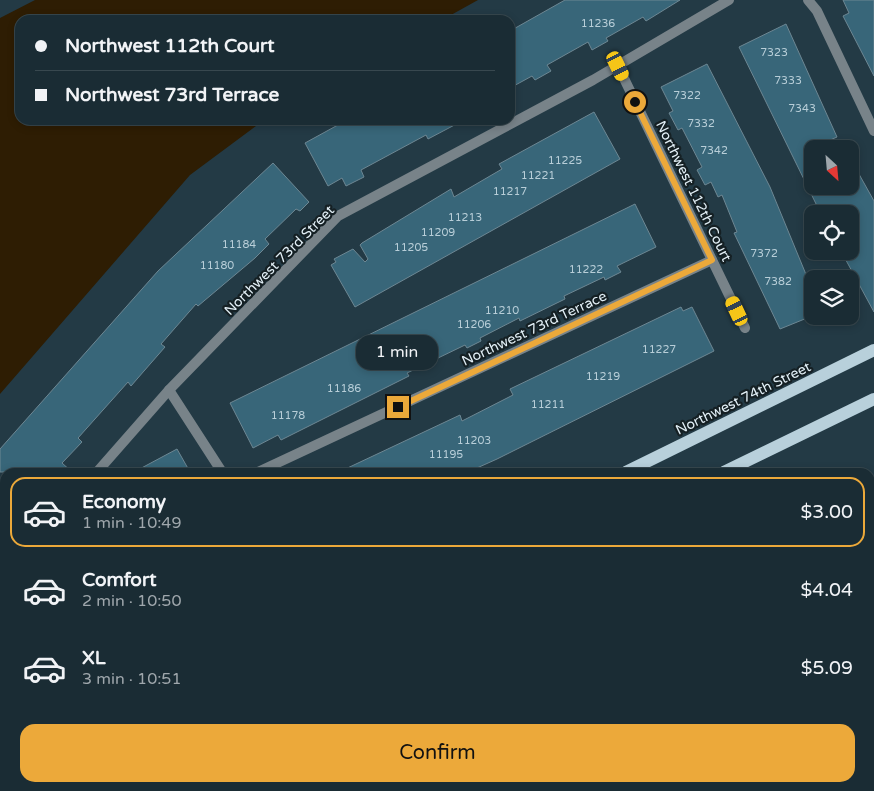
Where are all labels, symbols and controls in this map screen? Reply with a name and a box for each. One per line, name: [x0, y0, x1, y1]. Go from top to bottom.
house number: 11236: [581, 17, 615, 30]
text: Northwest 112th Court: [65, 35, 275, 57]
house number: 7323: [760, 46, 788, 59]
car: [604, 49, 631, 83]
house number: 7333: [774, 74, 802, 87]
text: Northwest 73rd Terrace: [65, 84, 279, 106]
house number: 7322: [673, 89, 701, 102]
route start: [624, 91, 646, 113]
house number: 7343: [788, 102, 816, 115]
house number: 7332: [687, 117, 715, 130]
street label: Northwest 112th Court: [652, 118, 735, 265]
north arrow: [804, 140, 859, 195]
map controls: [804, 140, 859, 325]
house number: 7342: [700, 144, 728, 157]
house number: 11225: [548, 154, 582, 167]
house number: 11221: [521, 169, 555, 182]
house number: 11217: [493, 185, 527, 198]
street label: Northwest 73rd Street: [221, 201, 338, 319]
button: locate: [804, 205, 859, 260]
house number: 11213: [448, 211, 482, 224]
house number: 11209: [421, 226, 455, 239]
house number: 11184: [222, 238, 256, 251]
house number: 11205: [394, 241, 428, 254]
house number: 7372: [750, 247, 778, 260]
house number: 11180: [200, 259, 234, 272]
house number: 11222: [569, 263, 603, 276]
button: layers: [804, 270, 859, 325]
house number: 7382: [764, 275, 792, 288]
street label: Northwest 73rd Terrace: [459, 287, 609, 370]
car: [723, 294, 750, 328]
house number: 11210: [485, 304, 519, 317]
house number: 11206: [457, 318, 491, 331]
callout: 1 min: [357, 334, 439, 370]
text: 1 min: [376, 342, 418, 362]
house number: 11227: [642, 343, 676, 356]
street label: Northwest 74th Street: [673, 358, 814, 439]
house number: 11219: [586, 370, 620, 383]
house number: 11186: [327, 382, 361, 395]
route end: [387, 396, 409, 418]
house number: 11211: [531, 398, 565, 411]
house number: 11178: [271, 409, 305, 422]
house number: 11203: [457, 434, 491, 447]
house number: 11195: [429, 448, 463, 461]
icon: car: [22, 490, 67, 535]
text: Economy: [82, 491, 166, 513]
text: $3.00: [801, 501, 853, 523]
text: 1 min · 10:49: [82, 513, 181, 533]
icon: car: [22, 568, 67, 613]
text: Comfort: [82, 569, 156, 591]
text: $4.04: [801, 579, 853, 601]
text: 2 min · 10:50: [82, 591, 181, 611]
icon: car: [22, 646, 67, 691]
text: XL: [82, 647, 106, 669]
text: $5.09: [801, 657, 853, 679]
text: 3 min · 10:51: [82, 669, 181, 689]
button: Confirm: [20, 724, 855, 782]

